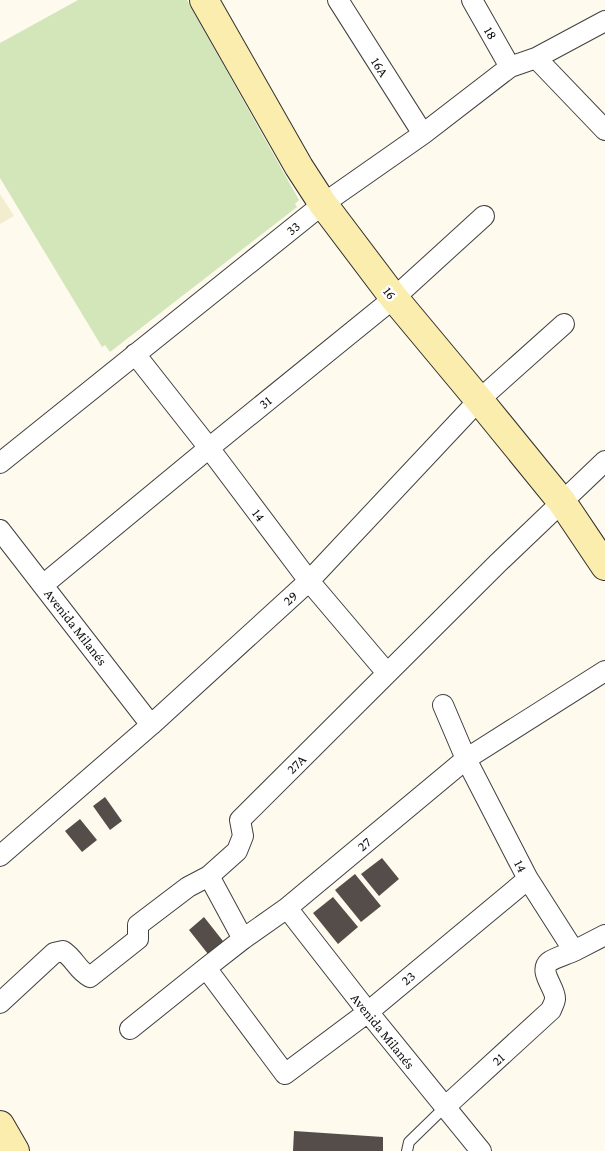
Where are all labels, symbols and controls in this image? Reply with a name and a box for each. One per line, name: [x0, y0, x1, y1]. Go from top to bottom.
street label: 18: [481, 24, 501, 42]
street label: 16A: [368, 54, 392, 80]
street label: 33: [283, 218, 303, 238]
street label: 16: [380, 283, 400, 303]
street label: 31: [256, 392, 275, 412]
street label: 14: [249, 505, 269, 525]
street label: Avenida Milanés: [41, 586, 111, 668]
street label: 29: [280, 587, 300, 609]
street label: 27A: [283, 751, 309, 777]
street label: 27: [354, 833, 375, 854]
street label: 14: [511, 857, 531, 875]
street label: 23: [398, 968, 418, 988]
street label: Avenida Milanés: [348, 990, 418, 1072]
street label: 21: [488, 1049, 508, 1069]

